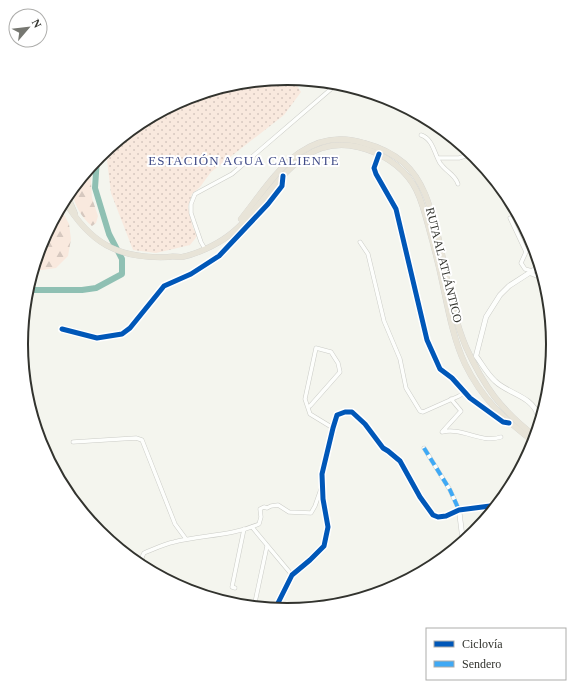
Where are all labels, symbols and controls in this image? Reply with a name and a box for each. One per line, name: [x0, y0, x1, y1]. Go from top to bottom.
north arrow: [8, 8, 48, 48]
text: N: [30, 17, 44, 30]
district label: ESTACIÓN AGUA CALIENTE: [148, 153, 340, 168]
street label: RUTA AL ATLÁNTICO: [423, 206, 465, 325]
legend: [426, 628, 566, 680]
text: Ciclovía: [462, 637, 503, 651]
text: Sendero: [462, 657, 501, 671]

